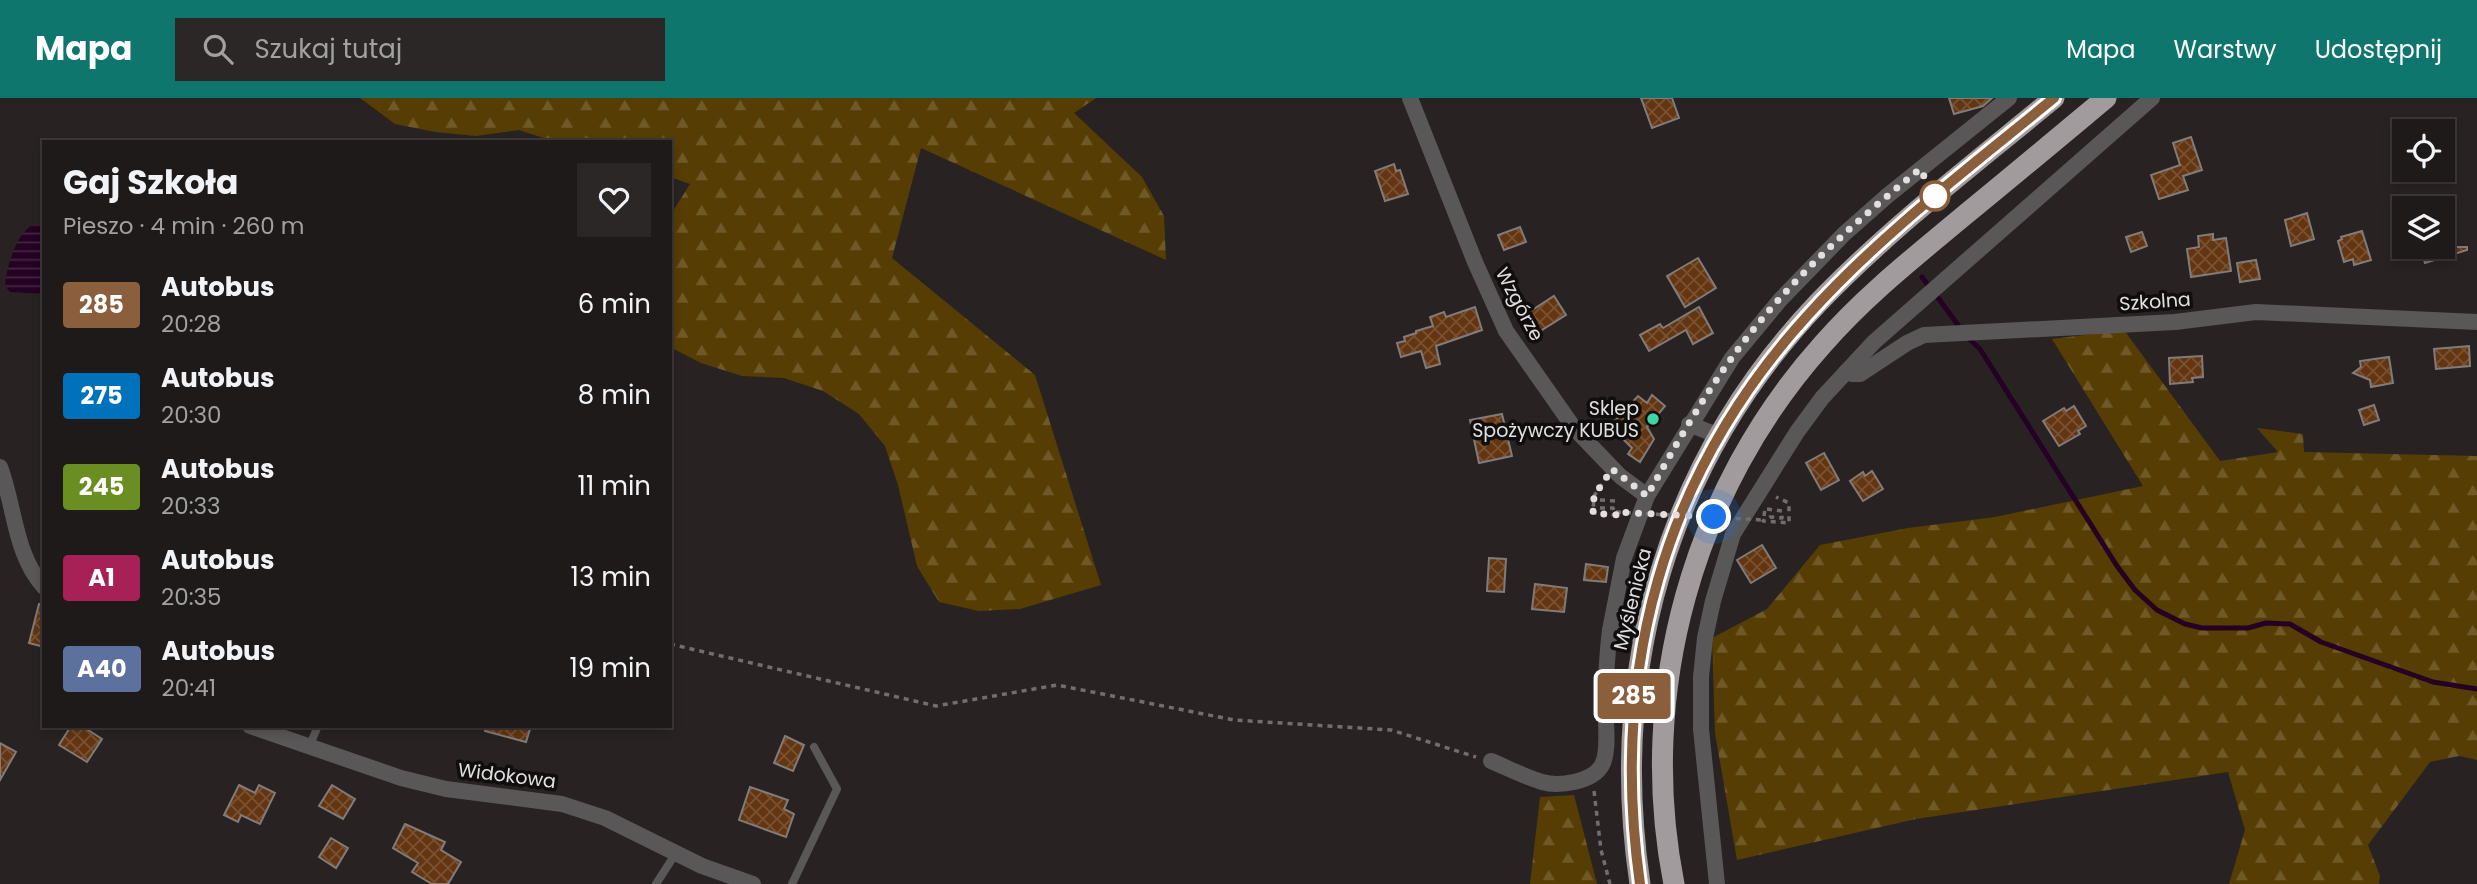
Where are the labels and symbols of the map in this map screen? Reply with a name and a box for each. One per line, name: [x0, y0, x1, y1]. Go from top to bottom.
unlabelled marker: [1920, 181, 1950, 211]
street label: Wzgórze: [1489, 263, 1550, 346]
street label: Szkolna: [2118, 286, 2192, 317]
place label: Sklep Spożywczy KUBUS: [1472, 395, 1639, 444]
marker: Sklep Spożywczy KUBUS: [1645, 411, 1661, 427]
your location: [1696, 499, 1731, 534]
street label: Myślenicka: [1607, 545, 1658, 653]
line badge: 285: [1594, 673, 1674, 719]
street label: Widokowa: [456, 756, 558, 795]

